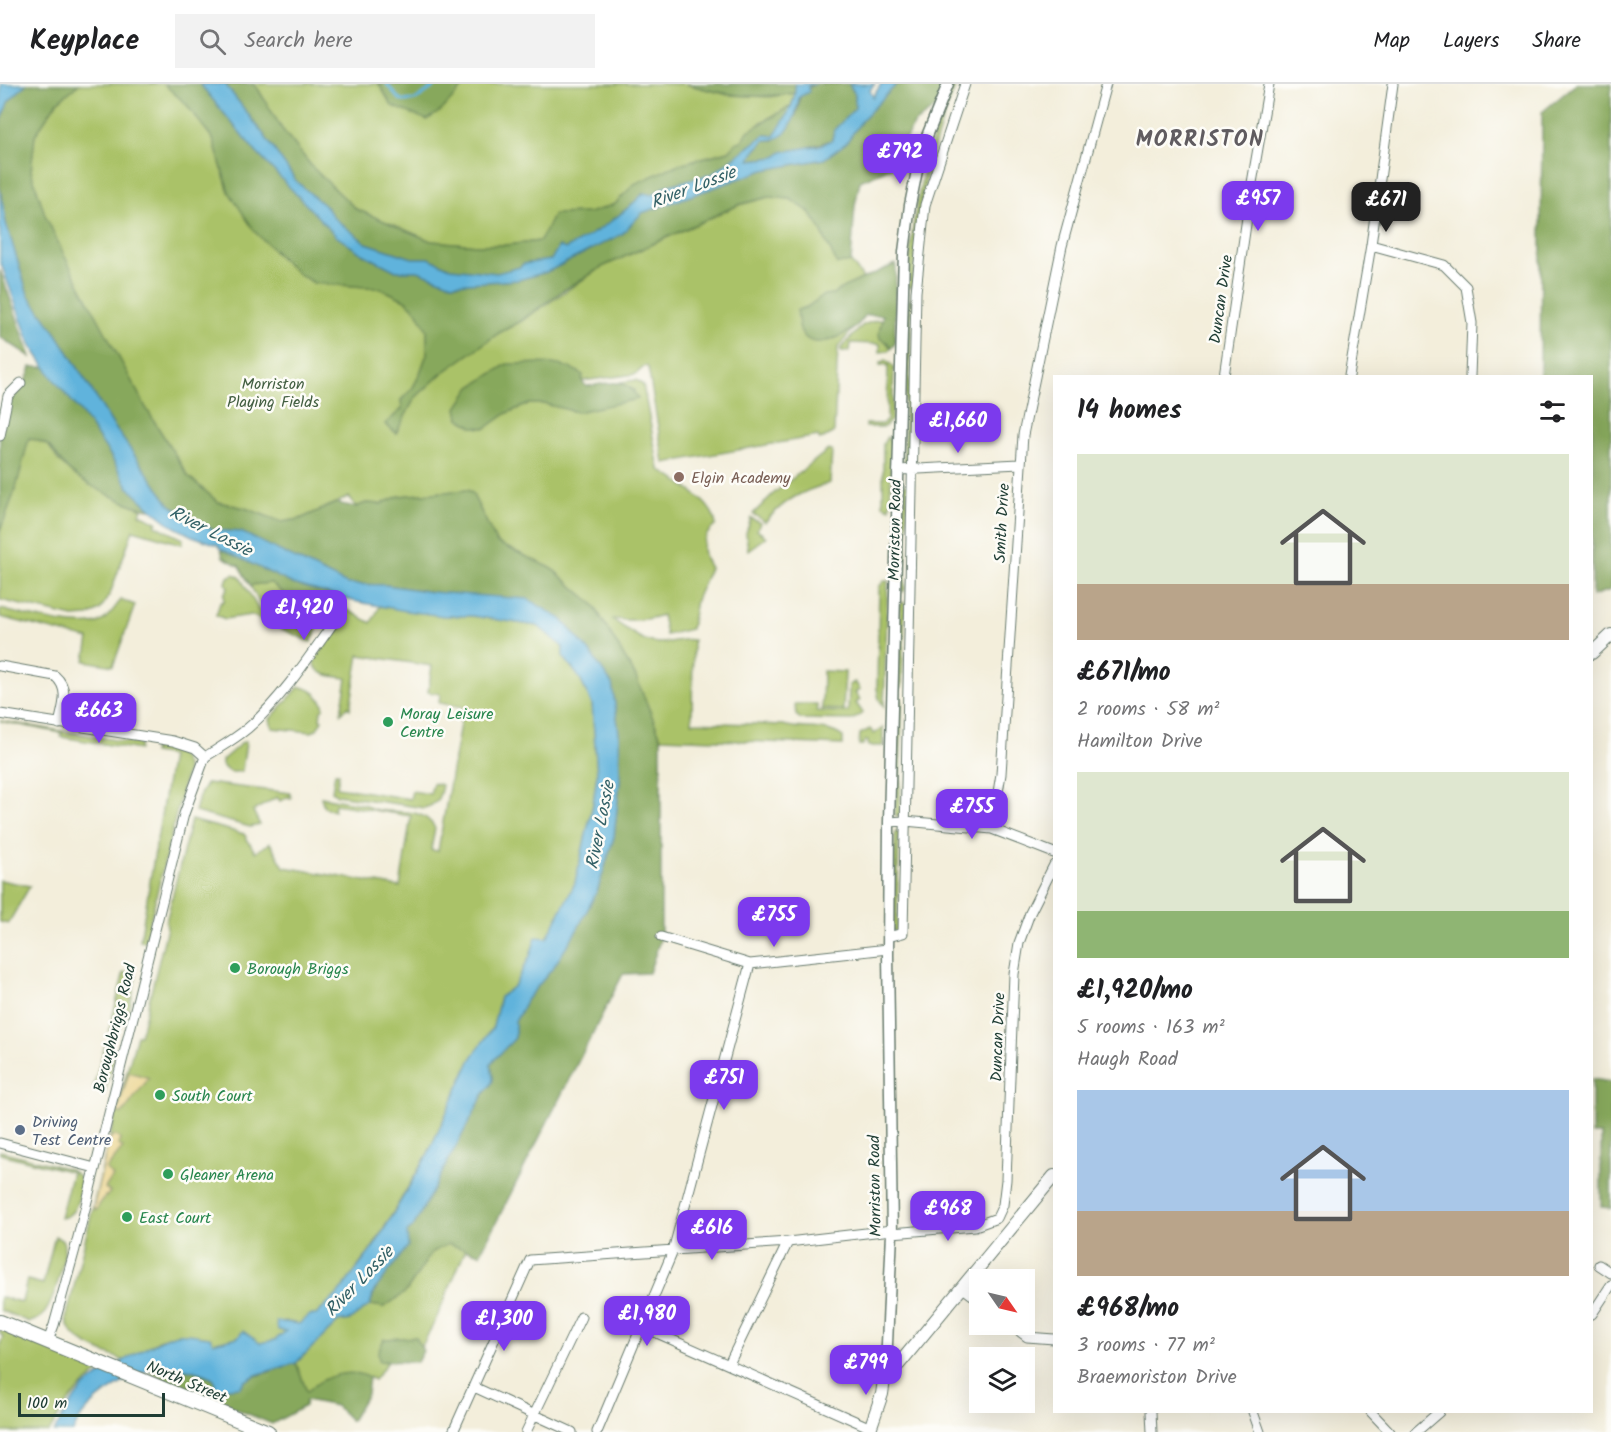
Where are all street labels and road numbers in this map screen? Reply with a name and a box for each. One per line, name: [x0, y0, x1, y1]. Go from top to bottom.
street label: Duncan Drive: [1203, 253, 1240, 345]
street label: Morriston Road: [882, 478, 909, 581]
street label: Smith Drive: [988, 483, 1017, 563]
street label: Boroughbriggs Road: [87, 960, 144, 1095]
street label: Duncan Drive: [984, 992, 1013, 1082]
street label: Morriston Road: [862, 1134, 889, 1237]
street label: North Street: [142, 1354, 231, 1411]

